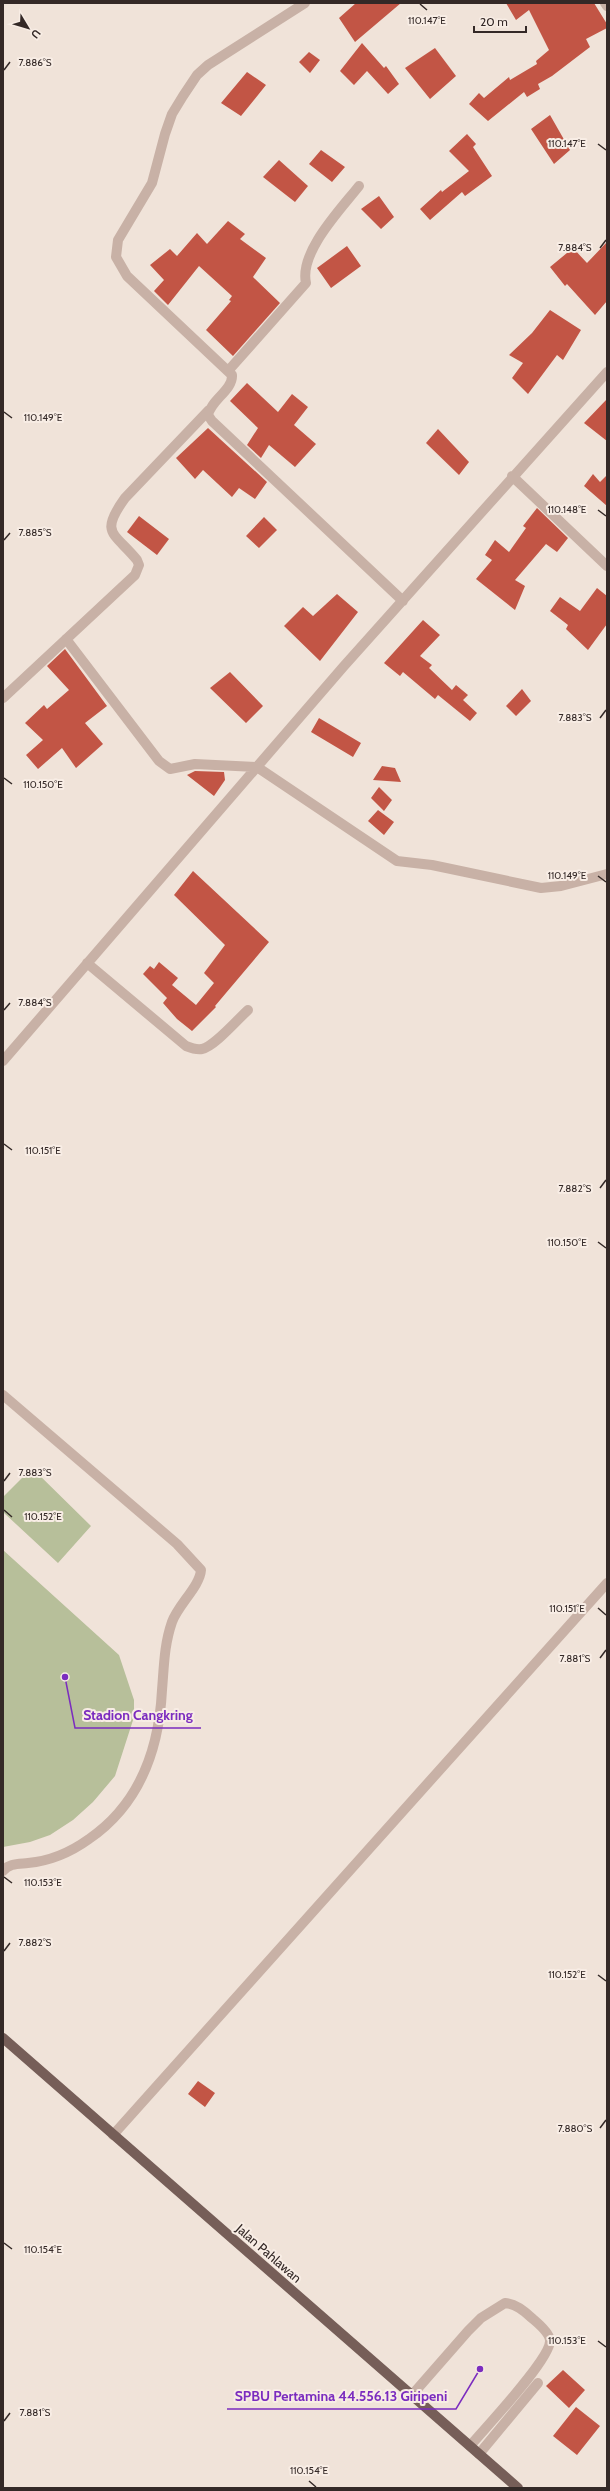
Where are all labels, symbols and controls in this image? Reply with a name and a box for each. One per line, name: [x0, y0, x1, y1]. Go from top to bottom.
north arrow: [8, 8, 48, 48]
scale bar: [474, 8, 526, 34]
text: 110.147°E: [408, 14, 446, 27]
text: 20 m: [480, 14, 508, 29]
text: U: [28, 27, 44, 42]
text: 7.886°S: [18, 56, 52, 69]
text: 110.147°E: [548, 137, 586, 150]
text: 7.884°S: [558, 241, 592, 254]
text: 110.149°E: [24, 411, 63, 424]
text: 110.148°E: [548, 503, 587, 516]
text: 7.885°S: [18, 526, 52, 539]
text: 7.883°S: [558, 711, 592, 724]
text: 110.150°E: [23, 778, 63, 791]
text: 110.149°E: [548, 869, 587, 882]
text: 7.884°S: [18, 996, 52, 1009]
text: 110.151°E: [25, 1144, 61, 1157]
text: 7.882°S: [559, 1182, 592, 1195]
text: 110.150°E: [547, 1236, 587, 1249]
text: 7.883°S: [18, 1466, 52, 1479]
text: 110.152°E: [24, 1510, 62, 1523]
text: 110.151°E: [549, 1602, 585, 1615]
text: 7.881°S: [560, 1652, 591, 1665]
callout: Stadion Cangkring: [75, 1702, 201, 1728]
text: Stadion Cangkring: [83, 1706, 193, 1724]
text: 110.153°E: [24, 1876, 62, 1889]
text: 7.882°S: [19, 1936, 52, 1949]
text: 110.152°E: [548, 1968, 586, 1981]
text: 7.880°S: [558, 2122, 592, 2135]
street label: Jalan Pahlawan: [232, 2220, 305, 2286]
text: 110.154°E: [24, 2243, 62, 2256]
text: 110.153°E: [548, 2334, 586, 2347]
callout: SPBU Pertamina 44.556.13 Giripeni: [227, 2383, 456, 2409]
text: SPBU Pertamina 44.556.13 Giripeni: [235, 2387, 447, 2405]
text: 7.881°S: [20, 2406, 51, 2419]
text: 110.154°E: [290, 2464, 328, 2477]

